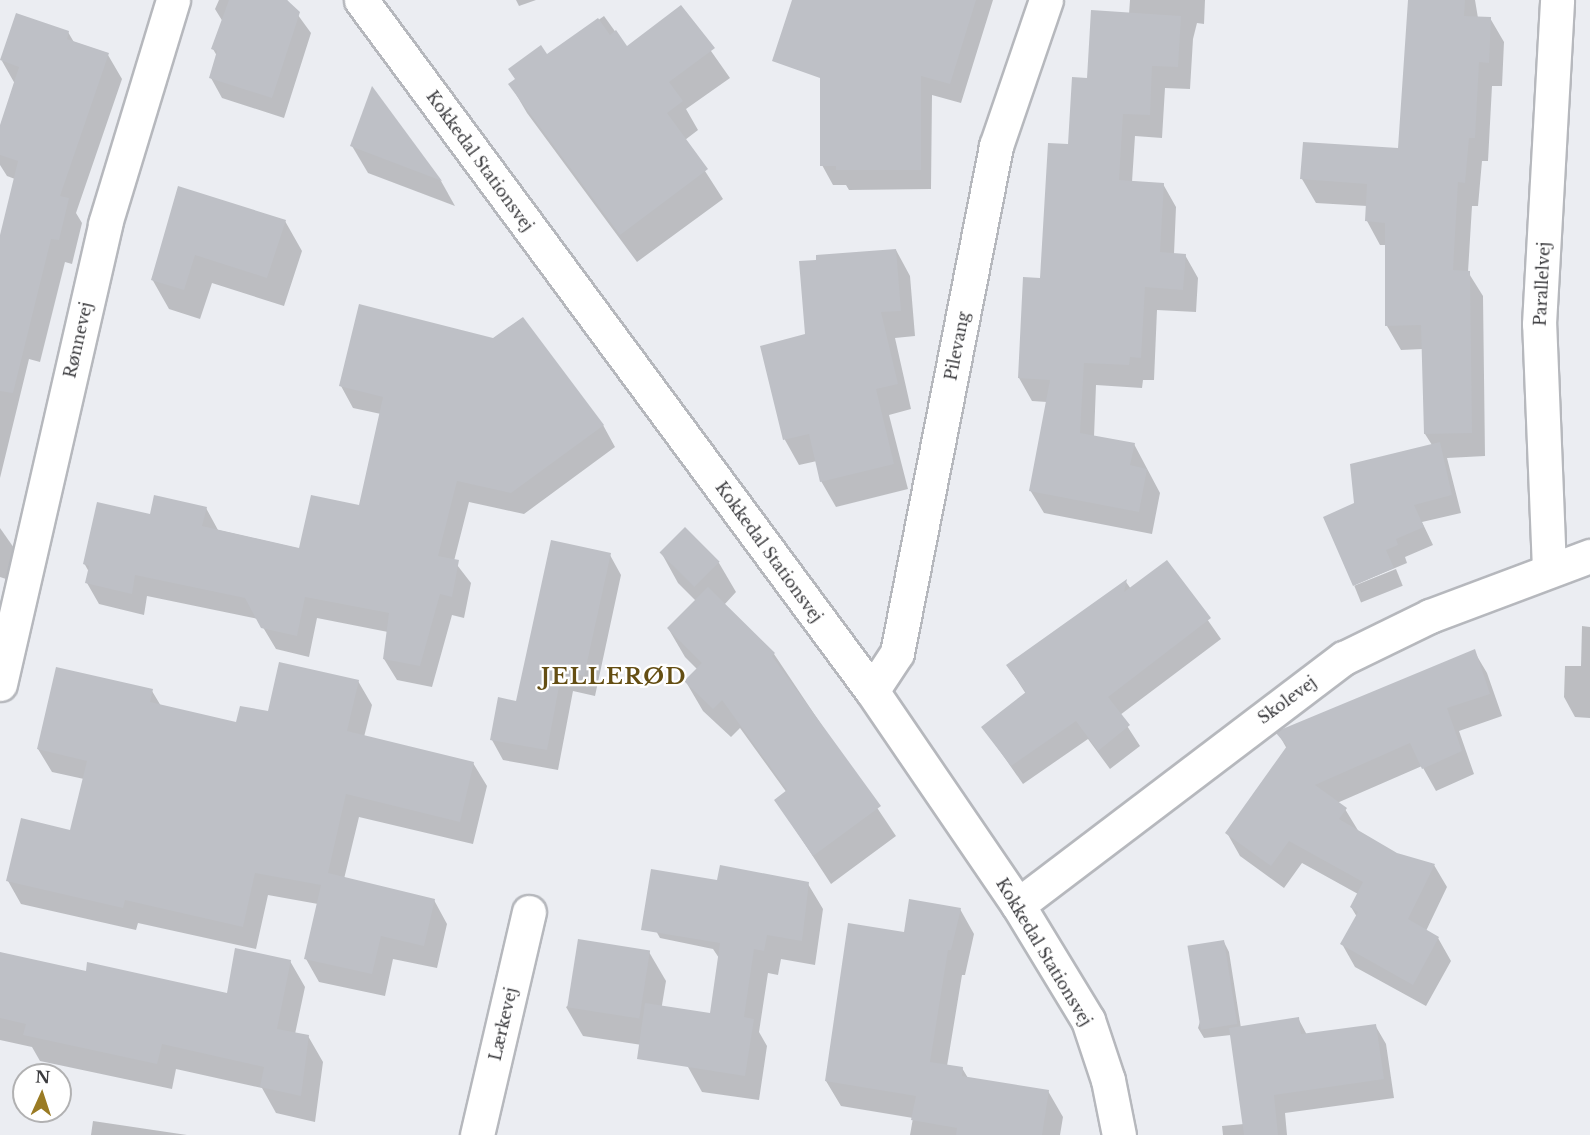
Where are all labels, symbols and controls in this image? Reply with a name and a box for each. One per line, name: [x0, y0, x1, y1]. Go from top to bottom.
street label: Kokkedal Stationsvej: [423, 87, 537, 235]
street label: Parallelvej: [1530, 241, 1554, 327]
street label: Rønnevej: [60, 300, 96, 380]
street label: Pilevang: [941, 310, 973, 382]
street label: Kokkedal Stationsvej: [712, 478, 826, 626]
district label: JELLERØD: [541, 664, 687, 690]
street label: Skolevej: [1254, 672, 1320, 728]
street label: Kokkedal Stationsvej: [992, 875, 1096, 1029]
street label: Lærkevej: [485, 986, 521, 1062]
north arrow: [12, 1063, 72, 1123]
text: N: [35, 1067, 51, 1087]

